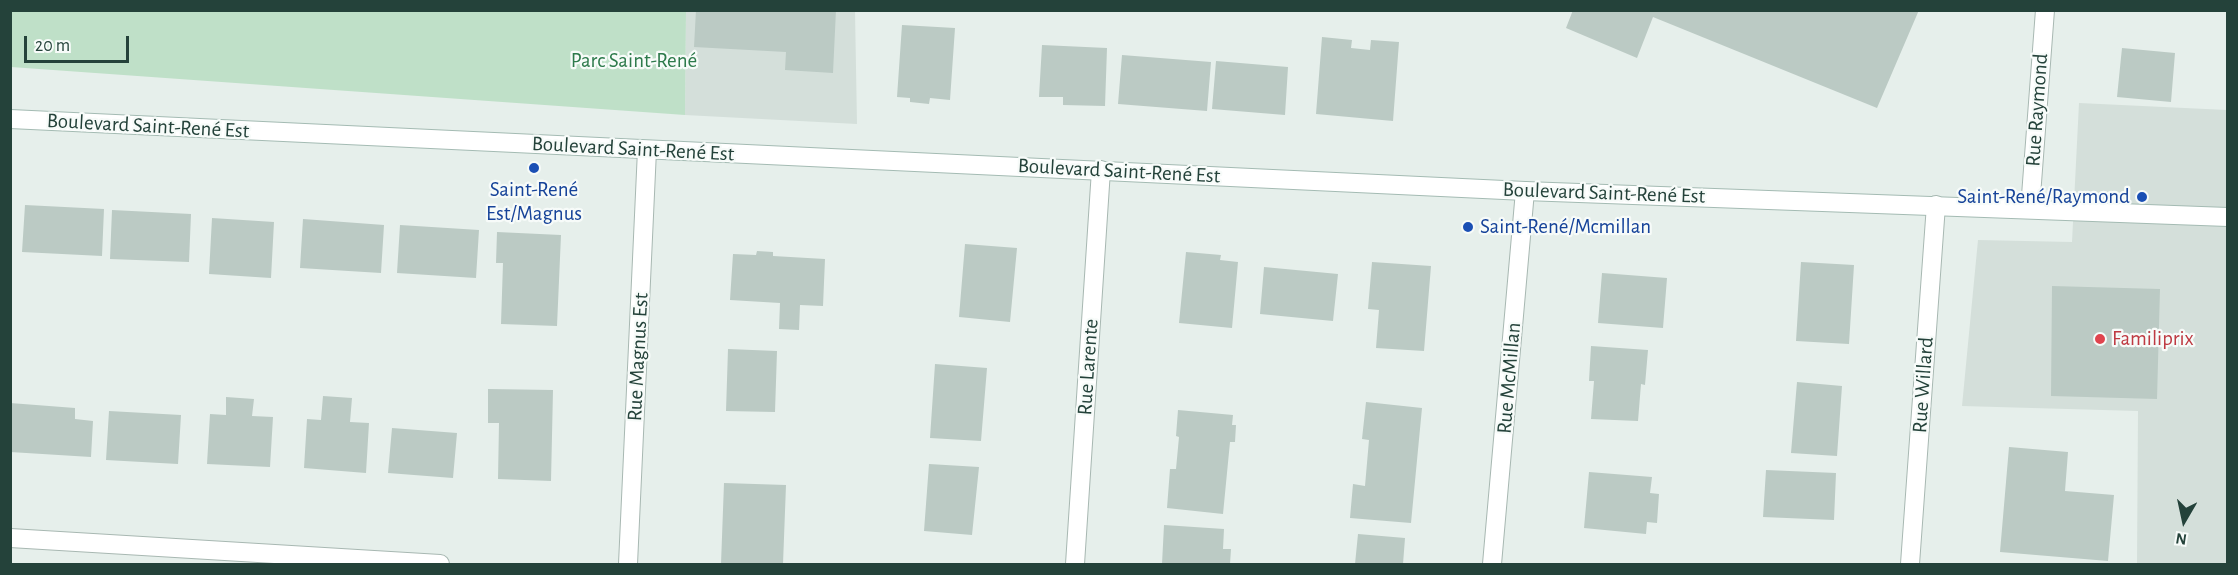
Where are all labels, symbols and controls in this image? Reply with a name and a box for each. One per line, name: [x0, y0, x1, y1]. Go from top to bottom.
scale bar: [27, 24, 132, 62]
text: 20 m: [35, 37, 70, 55]
park label: Parc Saint-René: [571, 48, 697, 74]
street label: Rue Raymond: [2020, 53, 2054, 167]
street label: Boulevard Saint-René Est: [46, 108, 250, 144]
street label: Boulevard Saint-René Est: [531, 131, 735, 167]
street label: Boulevard Saint-René Est: [1017, 153, 1221, 189]
marker: Saint-René Est/Magnus: [527, 161, 541, 175]
place label: Saint-René Est/Magnus: [486, 177, 582, 227]
street label: Boulevard Saint-René Est: [1502, 177, 1706, 209]
place label: Saint-René/Raymond: [1957, 184, 2130, 210]
marker: Saint-René/Raymond: [2135, 190, 2149, 204]
place label: Saint-René/Mcmillan: [1480, 214, 1651, 240]
marker: Saint-René/Mcmillan: [1461, 220, 1475, 234]
street label: Rue Magnus Est: [622, 292, 654, 422]
street label: Rue Larente: [1072, 318, 1104, 416]
street label: Rue McMillan: [1492, 321, 1526, 435]
place label: Familiprix: [2112, 326, 2194, 352]
marker: Familiprix: [2093, 332, 2107, 346]
street label: Rue Willard: [1907, 336, 1939, 434]
north arrow: [2154, 491, 2214, 551]
text: N: [2174, 530, 2188, 548]

